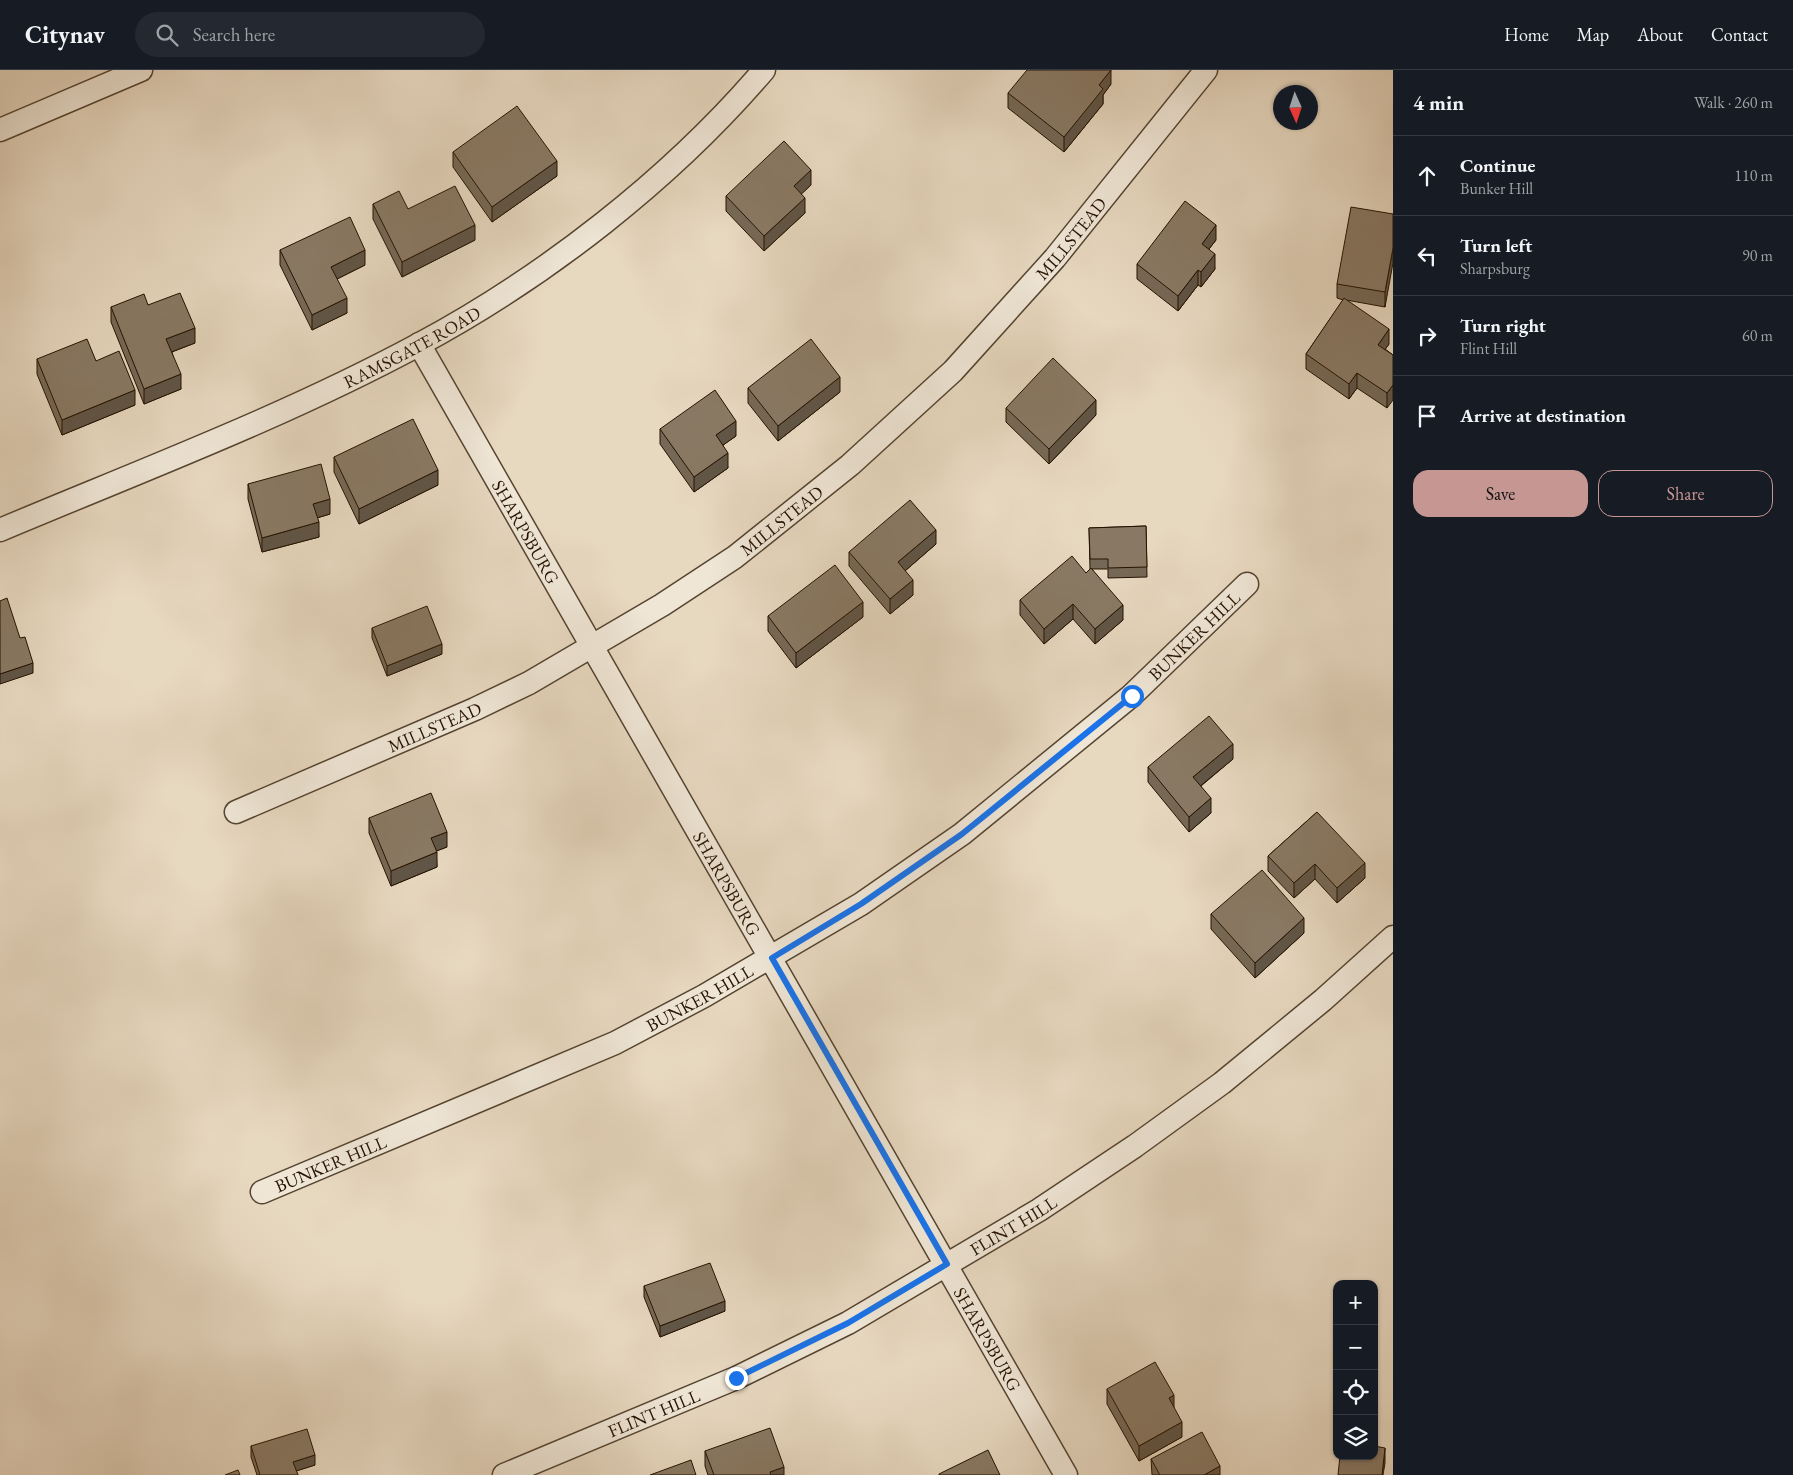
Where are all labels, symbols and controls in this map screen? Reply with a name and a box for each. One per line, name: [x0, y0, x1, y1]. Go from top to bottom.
search box: [135, 12, 485, 57]
text: Citynav: [25, 19, 105, 50]
icon: search: [153, 21, 181, 49]
text: Search here: [193, 22, 275, 47]
text: Home: [1504, 23, 1549, 46]
text: Map: [1577, 23, 1609, 46]
text: About: [1637, 23, 1683, 46]
text: Contact: [1711, 23, 1768, 46]
north arrow: [1273, 85, 1318, 130]
text: 4 min: [1413, 89, 1464, 116]
text: Walk · 260 m: [1694, 92, 1773, 113]
text: Continue: [1460, 153, 1535, 178]
icon: ahead: [1413, 162, 1441, 190]
text: 110 m: [1734, 165, 1773, 186]
text: Bunker Hill: [1460, 178, 1533, 199]
street label: MILLSTEAD: [1030, 192, 1111, 284]
text: Turn left: [1460, 233, 1532, 258]
icon: left: [1413, 242, 1441, 270]
text: 90 m: [1742, 245, 1773, 266]
text: Sharpsburg: [1460, 258, 1530, 279]
street label: RAMSGATE ROAD: [339, 300, 485, 393]
text: Turn right: [1460, 313, 1546, 338]
icon: right: [1413, 322, 1441, 350]
text: 60 m: [1742, 325, 1773, 346]
text: Flint Hill: [1460, 338, 1517, 359]
icon: arrive: [1413, 402, 1441, 430]
text: Arrive at destination: [1460, 403, 1626, 428]
button: Save: [1413, 470, 1588, 517]
button: Share: [1598, 470, 1773, 517]
street label: SHARPSBURG: [487, 475, 565, 588]
street label: MILLSTEAD: [735, 480, 828, 560]
street label: BUNKER HILL: [1143, 586, 1245, 685]
route start: [1121, 685, 1144, 708]
street label: MILLSTEAD: [384, 696, 485, 757]
street label: SHARPSBURG: [688, 827, 766, 939]
street label: BUNKER HILL: [642, 958, 757, 1036]
street label: BUNKER HILL: [271, 1129, 390, 1197]
street label: FLINT HILL: [965, 1190, 1061, 1260]
map controls: [1333, 1280, 1378, 1460]
button: +: [1333, 1280, 1378, 1325]
street label: SHARPSBURG: [949, 1282, 1027, 1395]
button: −: [1333, 1325, 1378, 1370]
route end: [725, 1367, 748, 1390]
button: locate: [1333, 1370, 1378, 1415]
street label: FLINT HILL: [604, 1383, 703, 1442]
button: layers: [1333, 1415, 1378, 1460]

